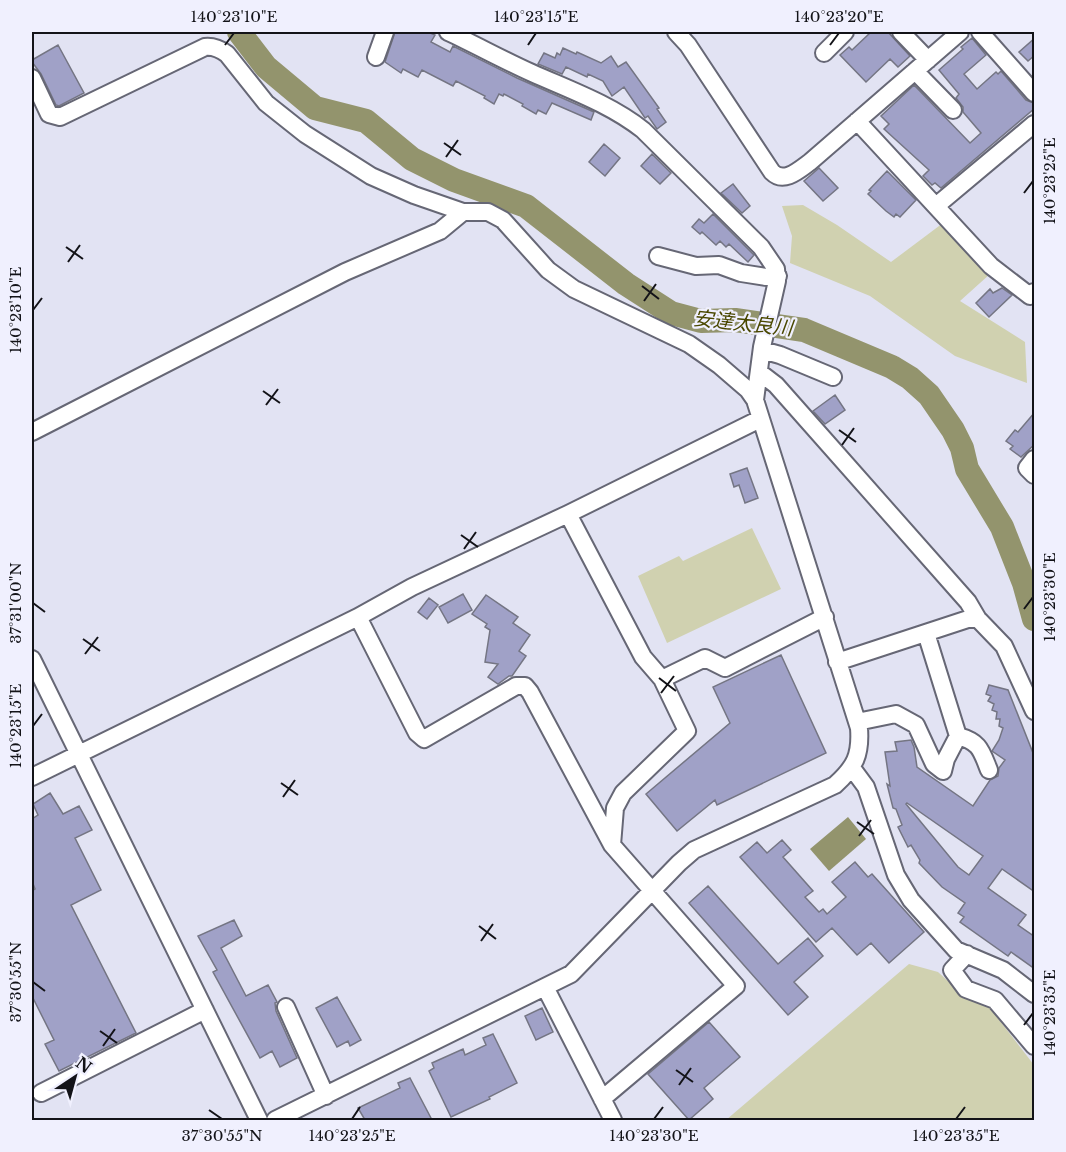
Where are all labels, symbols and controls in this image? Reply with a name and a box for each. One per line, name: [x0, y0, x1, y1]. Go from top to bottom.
text: 140°23'10"E: [191, 7, 278, 26]
text: 140°23'15"E: [494, 7, 578, 26]
text: 140°23'20"E: [794, 7, 884, 26]
text: 140°23'25"E: [1040, 137, 1059, 225]
text: 140°23'10"E: [6, 266, 25, 353]
water label: 安達太良川: [692, 306, 796, 340]
text: 140°23'30"E: [1040, 552, 1059, 642]
text: 37°31'00"N: [6, 562, 25, 644]
text: 140°23'15"E: [6, 684, 25, 768]
text: 37°30'55"N: [6, 942, 25, 1022]
text: 140°23'35"E: [1040, 969, 1059, 1057]
north arrow: [45, 1047, 105, 1107]
text: N: [72, 1052, 96, 1077]
text: 37°30'55"N: [182, 1126, 262, 1145]
text: 140°23'25"E: [308, 1126, 396, 1145]
text: 140°23'30"E: [609, 1126, 699, 1145]
text: 140°23'35"E: [912, 1126, 1000, 1145]

